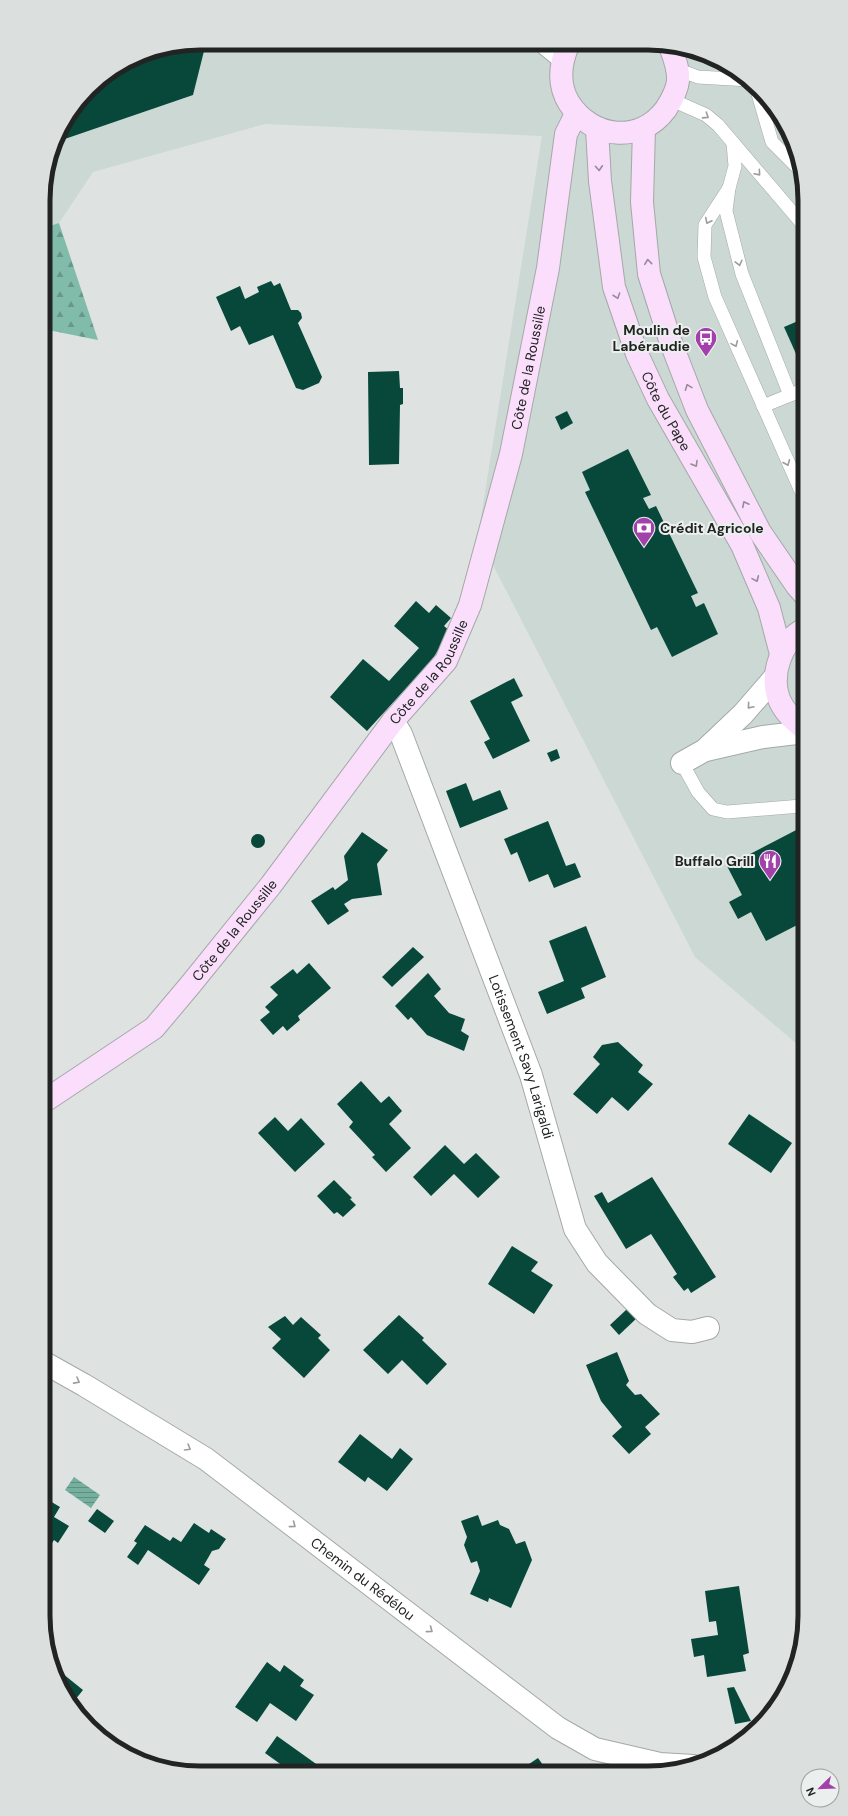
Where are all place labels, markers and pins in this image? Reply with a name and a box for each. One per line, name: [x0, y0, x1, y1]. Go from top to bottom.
place label: Moulin de Labéraudie: [612, 321, 690, 355]
bus stop icon: Moulin de Labéraudie: [693, 325, 719, 358]
bank icon: Crédit Agricole: [631, 515, 657, 548]
place label: Crédit Agricole: [660, 519, 764, 537]
restaurant icon: Buffalo Grill: [757, 848, 783, 881]
place label: Buffalo Grill: [675, 852, 754, 870]

